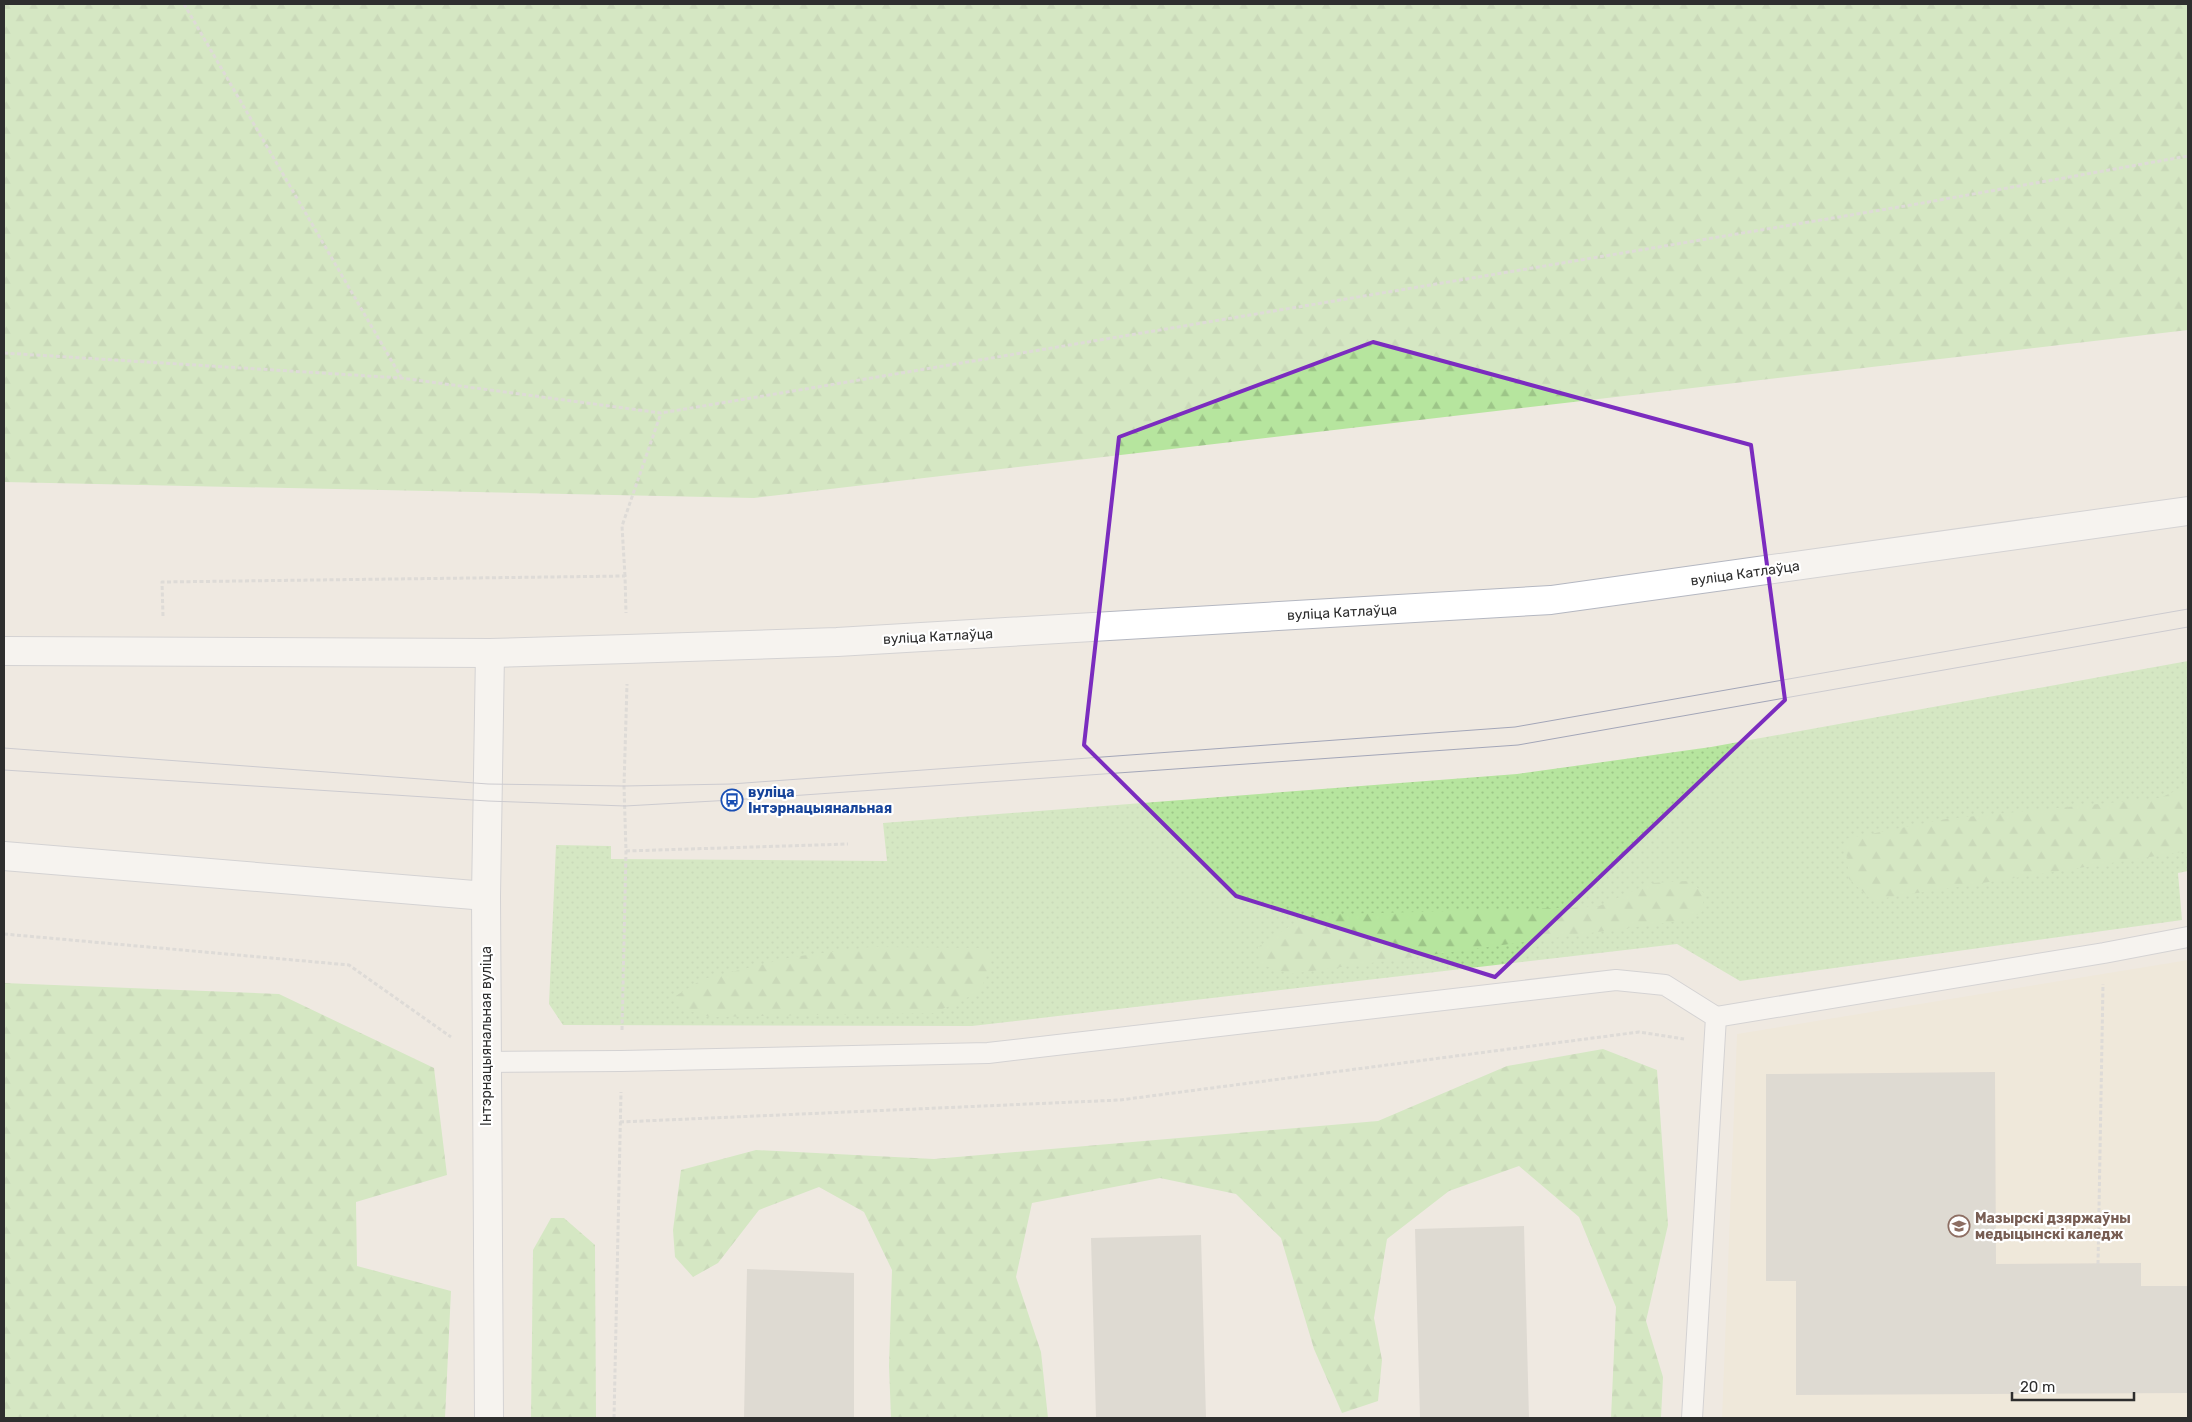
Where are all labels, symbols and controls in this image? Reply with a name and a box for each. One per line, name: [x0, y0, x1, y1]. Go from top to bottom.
street label: вуліца Катлаўца: [1689, 557, 1801, 590]
street label: вуліца Катлаўца: [1287, 601, 1397, 624]
street label: вуліца Катлаўца: [883, 625, 993, 648]
place label: вуліца Інтэрнацыянальная: [748, 784, 892, 817]
bus stop icon: вуліца Інтэрнацыянальная: [720, 788, 744, 812]
street label: Інтэрнацыянальная вуліца: [478, 946, 495, 1126]
place label: Мазырскі дзяржаўны медыцынскі каледж: [1975, 1210, 2131, 1243]
school or university icon: Мазырскі дзяржаўны медыцынскі каледж: [1947, 1214, 1971, 1238]
scale bar: [2012, 1370, 2134, 1402]
text: 20 m: [2020, 1378, 2055, 1396]

